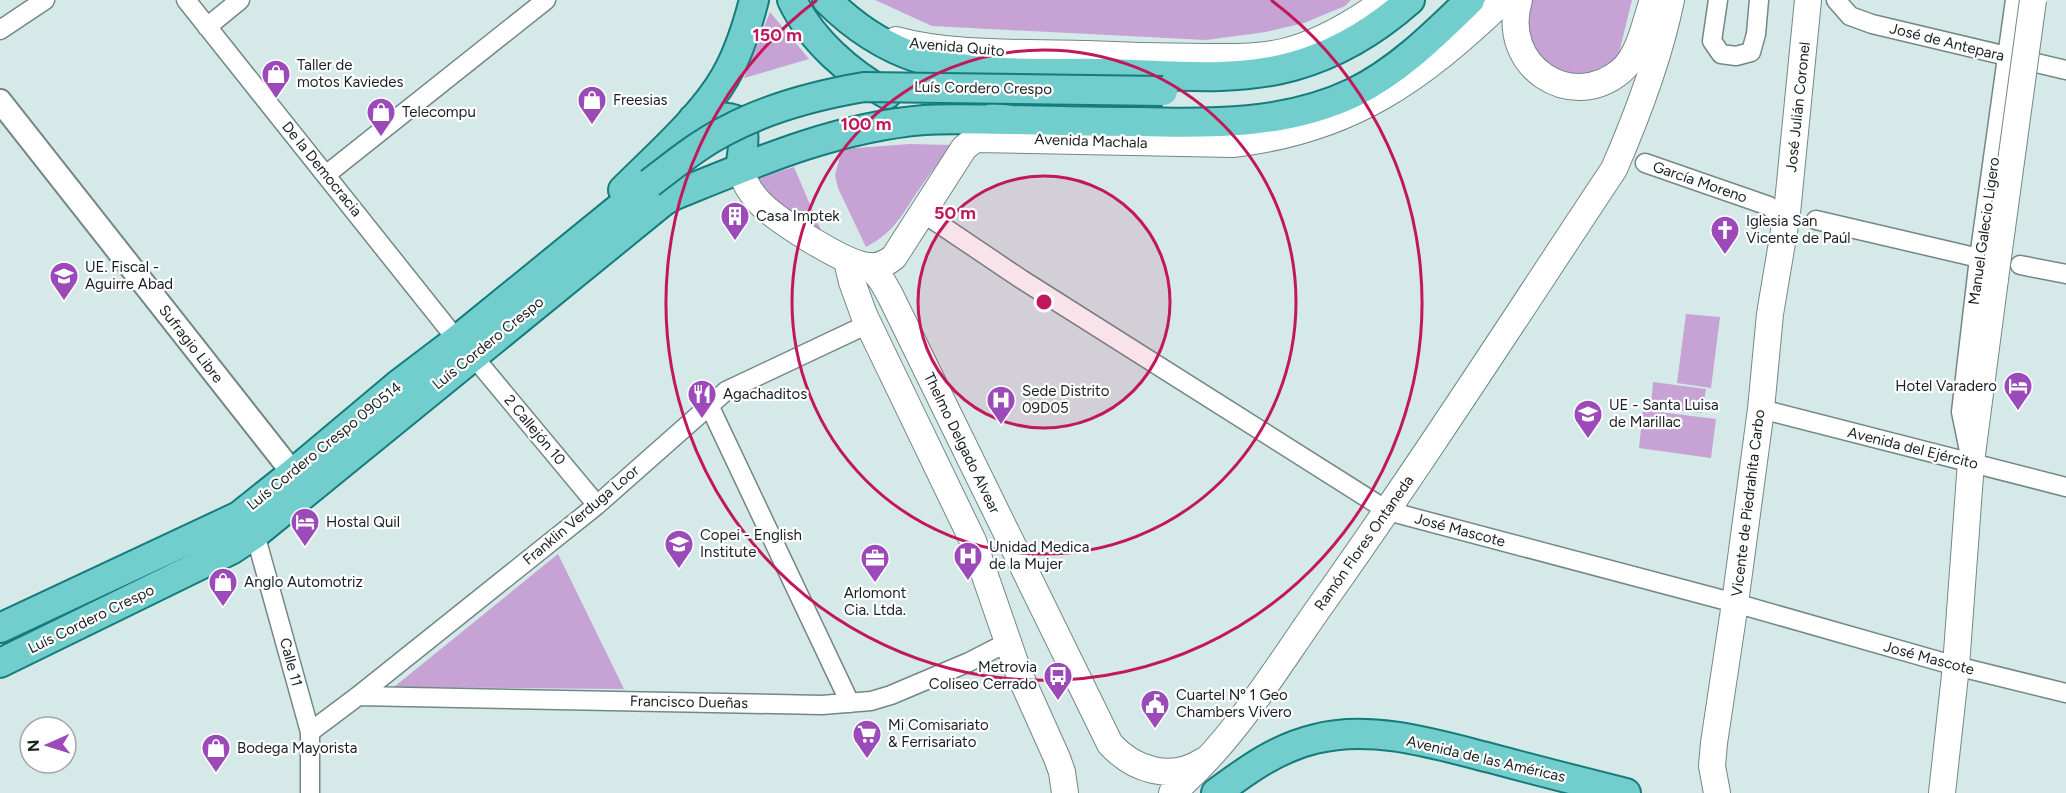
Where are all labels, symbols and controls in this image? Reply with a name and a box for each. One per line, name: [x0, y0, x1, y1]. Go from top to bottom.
street label: José de Antepara: [1888, 19, 2006, 65]
text: 150 m: [752, 24, 802, 46]
street label: Avenida Quito: [909, 34, 1006, 60]
street label: José Julián Coronel: [1782, 41, 1814, 173]
place label: Taller de motos Kaviedes: [297, 56, 404, 91]
shop icon: Taller de motos Kaviedes: [260, 58, 292, 100]
street label: Luís Cordero Crespo: [914, 78, 1052, 98]
shop icon: Freesias: [576, 84, 608, 126]
place label: Freesias: [613, 91, 668, 109]
shop icon: Telecompu: [365, 96, 397, 138]
place label: Telecompu: [402, 103, 476, 121]
text: 100 m: [841, 113, 891, 135]
street label: De la Democracia: [278, 118, 366, 220]
street label: Avenida Machala: [1034, 130, 1148, 152]
street label: Manuel Galecio Ligero: [1965, 156, 2003, 306]
street label: García Moreno: [1650, 157, 1750, 207]
building icon: Casa Imptek: [719, 200, 751, 242]
text: 50 m: [934, 202, 976, 224]
place label: Casa Imptek: [756, 207, 840, 225]
place label: Iglesia San Vicente de Paúl: [1746, 212, 1851, 247]
church icon: Iglesia San Vicente de Paúl: [1709, 214, 1741, 256]
place label: UE. Fiscal - Aguirre Abad: [85, 258, 173, 293]
school or university icon: UE. Fiscal - Aguirre Abad: [48, 260, 80, 302]
street label: Luís Cordero Crespo: [429, 292, 548, 393]
centre of rings: [1034, 292, 1054, 312]
street label: Sufragio Libre: [155, 301, 227, 387]
street label: Thelmo Delgado Alvear: [920, 370, 1004, 516]
hotel icon: Hotel Varadero: [2002, 370, 2034, 412]
place label: Hotel Varadero: [1895, 377, 1997, 395]
street label: Luís Cordero Crespo 090514: [243, 378, 405, 514]
restaurant icon: Agachaditos: [686, 378, 718, 420]
place label: Sede Distrito 09D05: [1022, 382, 1110, 417]
hospital icon: Sede Distrito 09D05: [985, 384, 1017, 426]
place label: Agachaditos: [723, 385, 807, 403]
street label: 2 Callejón 10: [500, 391, 570, 469]
place label: UE - Santa Luisa de Marillac: [1609, 396, 1719, 431]
school or university icon: UE - Santa Luisa de Marillac: [1572, 398, 1604, 440]
street label: Vicente de Piedrahíta Carbo: [1728, 408, 1768, 598]
street label: Avenida del Ejército: [1846, 423, 1980, 473]
street label: Franklin Verduga Loor: [519, 461, 643, 569]
street label: Ramón Flores Ontaneda: [1310, 472, 1418, 614]
hotel icon: Hostal Quil: [289, 506, 321, 548]
street label: José Mascote: [1413, 509, 1507, 551]
place label: Hostal Quil: [326, 513, 400, 531]
place label: Copei - English Institute: [700, 526, 802, 561]
school or university icon: Copei - English Institute: [663, 528, 695, 570]
place label: Unidad Medica de la Mujer: [989, 538, 1089, 573]
hospital icon: Unidad Medica de la Mujer: [952, 540, 984, 582]
office icon: Arlomont Cia. Ltda.: [859, 542, 891, 584]
shop icon: Anglo Automotriz: [207, 566, 239, 608]
place label: Anglo Automotriz: [244, 573, 363, 591]
street label: Luís Cordero Crespo: [25, 581, 157, 657]
place label: Arlomont Cia. Ltda.: [844, 584, 907, 619]
street label: Calle 11: [276, 636, 306, 688]
street label: José Mascote: [1882, 637, 1976, 679]
place label: Metrovia Coliseo Cerrado: [929, 658, 1037, 693]
bus stop icon: Metrovia Coliseo Cerrado: [1042, 660, 1074, 702]
place label: Cuartel Nº 1 Geo Chambers Vivero: [1176, 686, 1292, 721]
public building icon: Cuartel Nº 1 Geo Chambers Vivero: [1139, 688, 1171, 730]
street label: Francisco Dueñas: [630, 692, 748, 712]
north arrow: [18, 715, 78, 775]
place label: Mi Comisariato & Ferrisariato: [888, 716, 989, 751]
supermarket icon: Mi Comisariato & Ferrisariato: [851, 718, 883, 760]
shop icon: Bodega Mayorista: [200, 732, 232, 774]
street label: Avenida de las Américas: [1405, 732, 1567, 786]
text: N: [24, 739, 43, 752]
place label: Bodega Mayorista: [237, 739, 357, 757]

